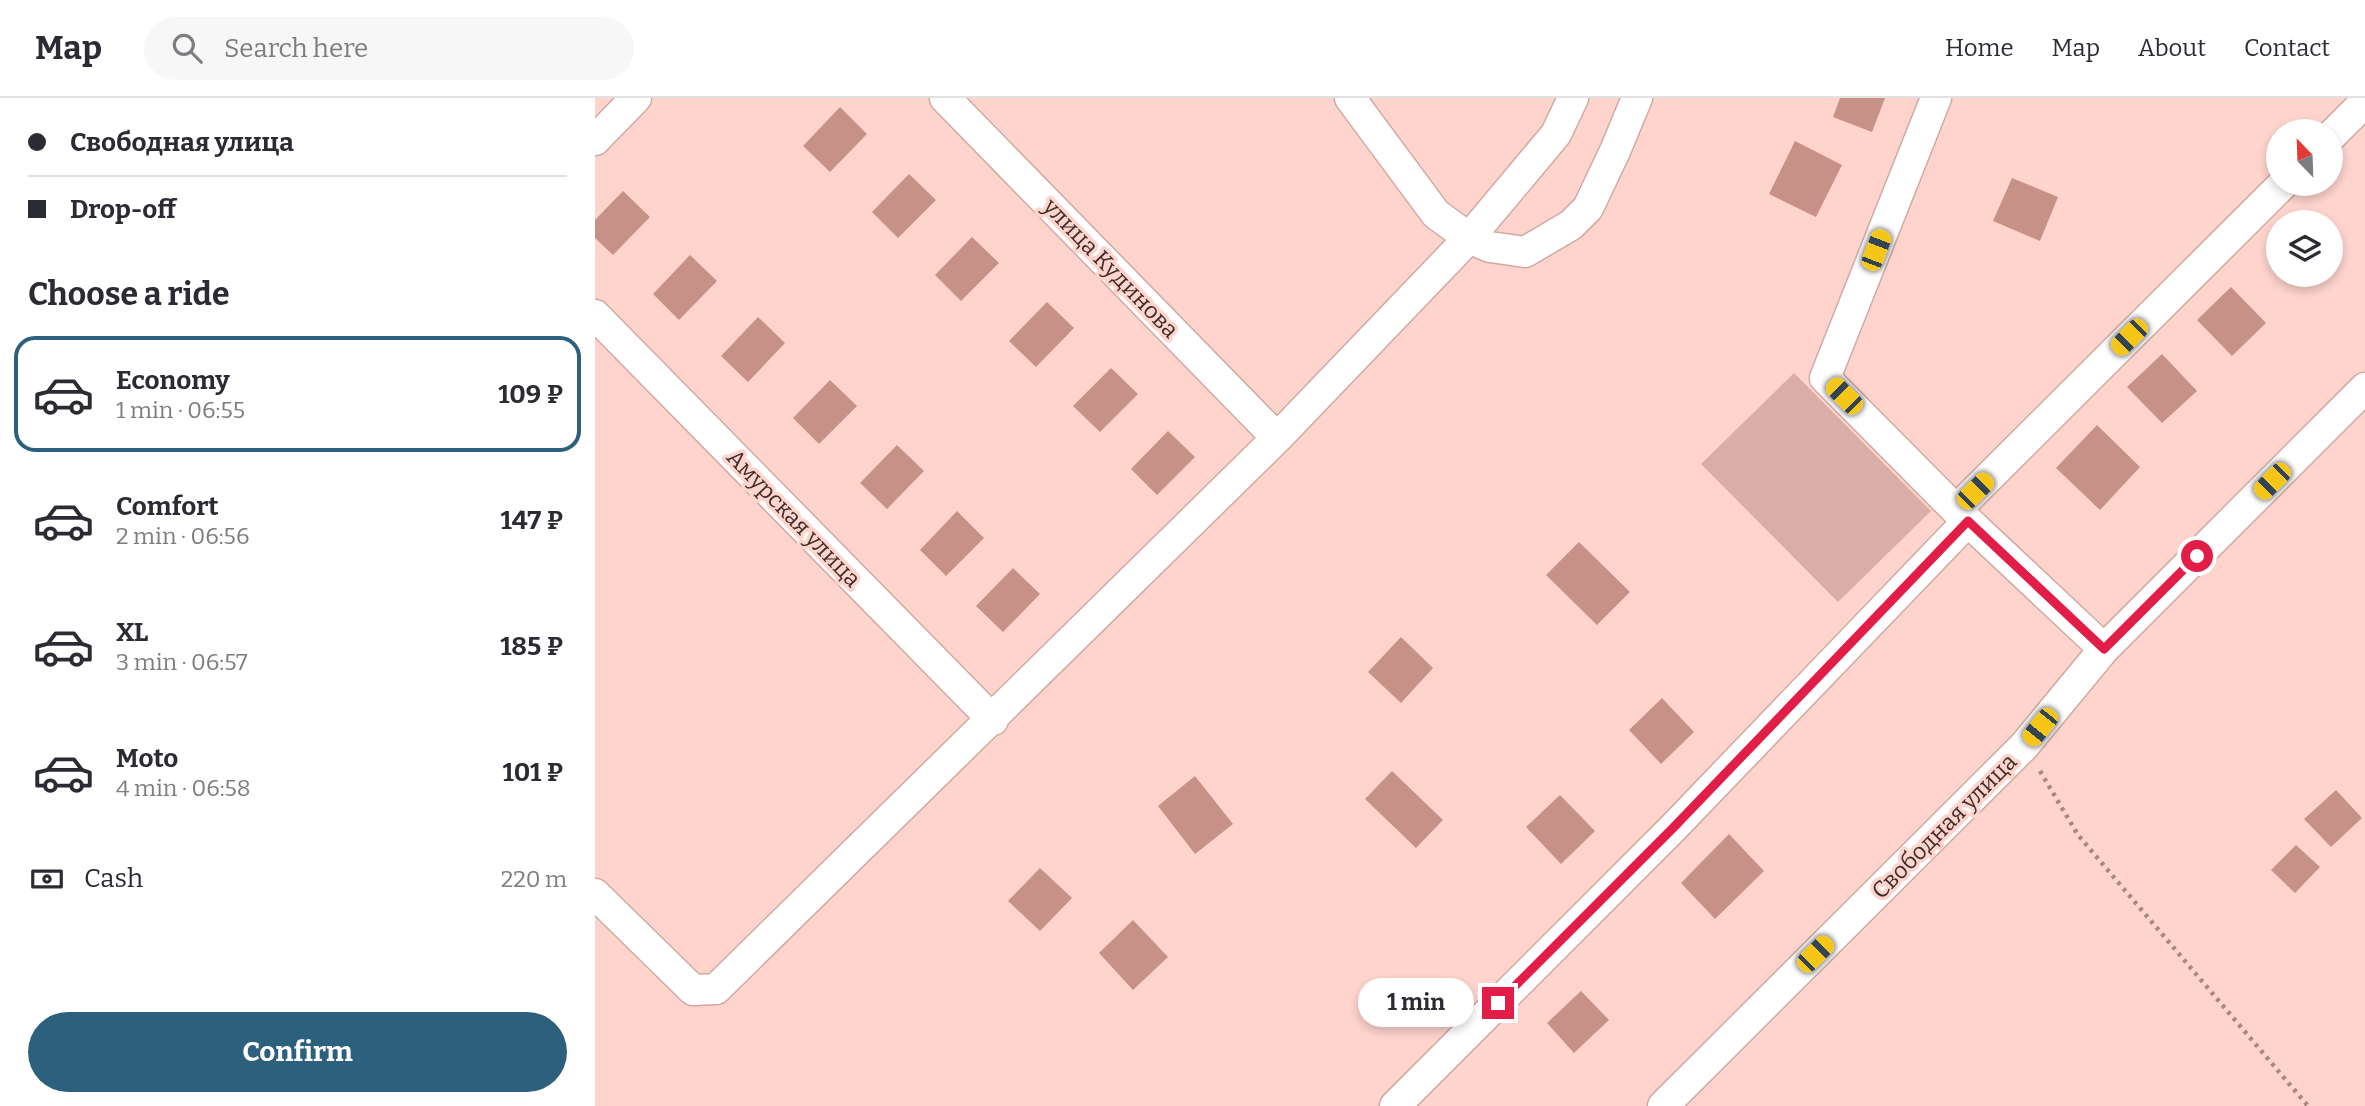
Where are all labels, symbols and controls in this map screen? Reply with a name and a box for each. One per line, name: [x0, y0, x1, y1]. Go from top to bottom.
search box: [144, 17, 634, 80]
text: Map: [35, 28, 102, 68]
icon: search: [168, 29, 206, 67]
text: Search here: [224, 33, 368, 64]
text: Home: [1945, 34, 2014, 62]
text: Map: [2052, 34, 2100, 62]
text: About: [2138, 34, 2206, 62]
text: Contact: [2244, 34, 2330, 62]
north arrow: [2266, 119, 2343, 196]
map controls: [2266, 119, 2343, 287]
text: Свободная улица: [70, 127, 294, 158]
street label: улица Кудинова: [1037, 192, 1185, 344]
text: Drop-off: [70, 194, 176, 225]
button: layers: [2266, 210, 2343, 287]
car: [1859, 227, 1894, 273]
text: Choose a ride: [28, 275, 229, 313]
car: [2107, 315, 2152, 359]
icon: car: [32, 363, 95, 426]
text: Economy: [116, 365, 230, 396]
car: [1822, 374, 1867, 418]
text: 109 ₽: [498, 379, 563, 410]
text: 1 min · 06:55: [116, 396, 245, 424]
street label: Амурская улица: [721, 443, 867, 593]
car: [2250, 459, 2295, 503]
car: [1953, 469, 1998, 513]
icon: car: [32, 489, 95, 552]
text: Comfort: [116, 491, 219, 522]
text: 147 ₽: [500, 505, 563, 536]
text: 2 min · 06:56: [116, 522, 249, 550]
route start: [2181, 540, 2213, 572]
icon: car: [32, 615, 95, 678]
text: XL: [116, 617, 148, 648]
text: 185 ₽: [500, 631, 563, 662]
text: 3 min · 06:57: [116, 648, 248, 676]
car: [2019, 704, 2062, 750]
icon: car: [32, 741, 95, 804]
text: Moto: [116, 743, 178, 774]
street label: Свободная улица: [1866, 747, 2023, 904]
text: 101 ₽: [502, 757, 563, 788]
text: 4 min · 06:58: [116, 774, 251, 802]
icon: cash: [28, 860, 66, 898]
text: Cash: [84, 863, 143, 894]
text: 220 m: [501, 865, 567, 893]
car: [1793, 932, 1838, 976]
callout: 1 min: [1358, 978, 1473, 1028]
route end: [1482, 987, 1514, 1019]
text: 1 min: [1387, 988, 1445, 1016]
button: Confirm: [28, 1012, 567, 1092]

